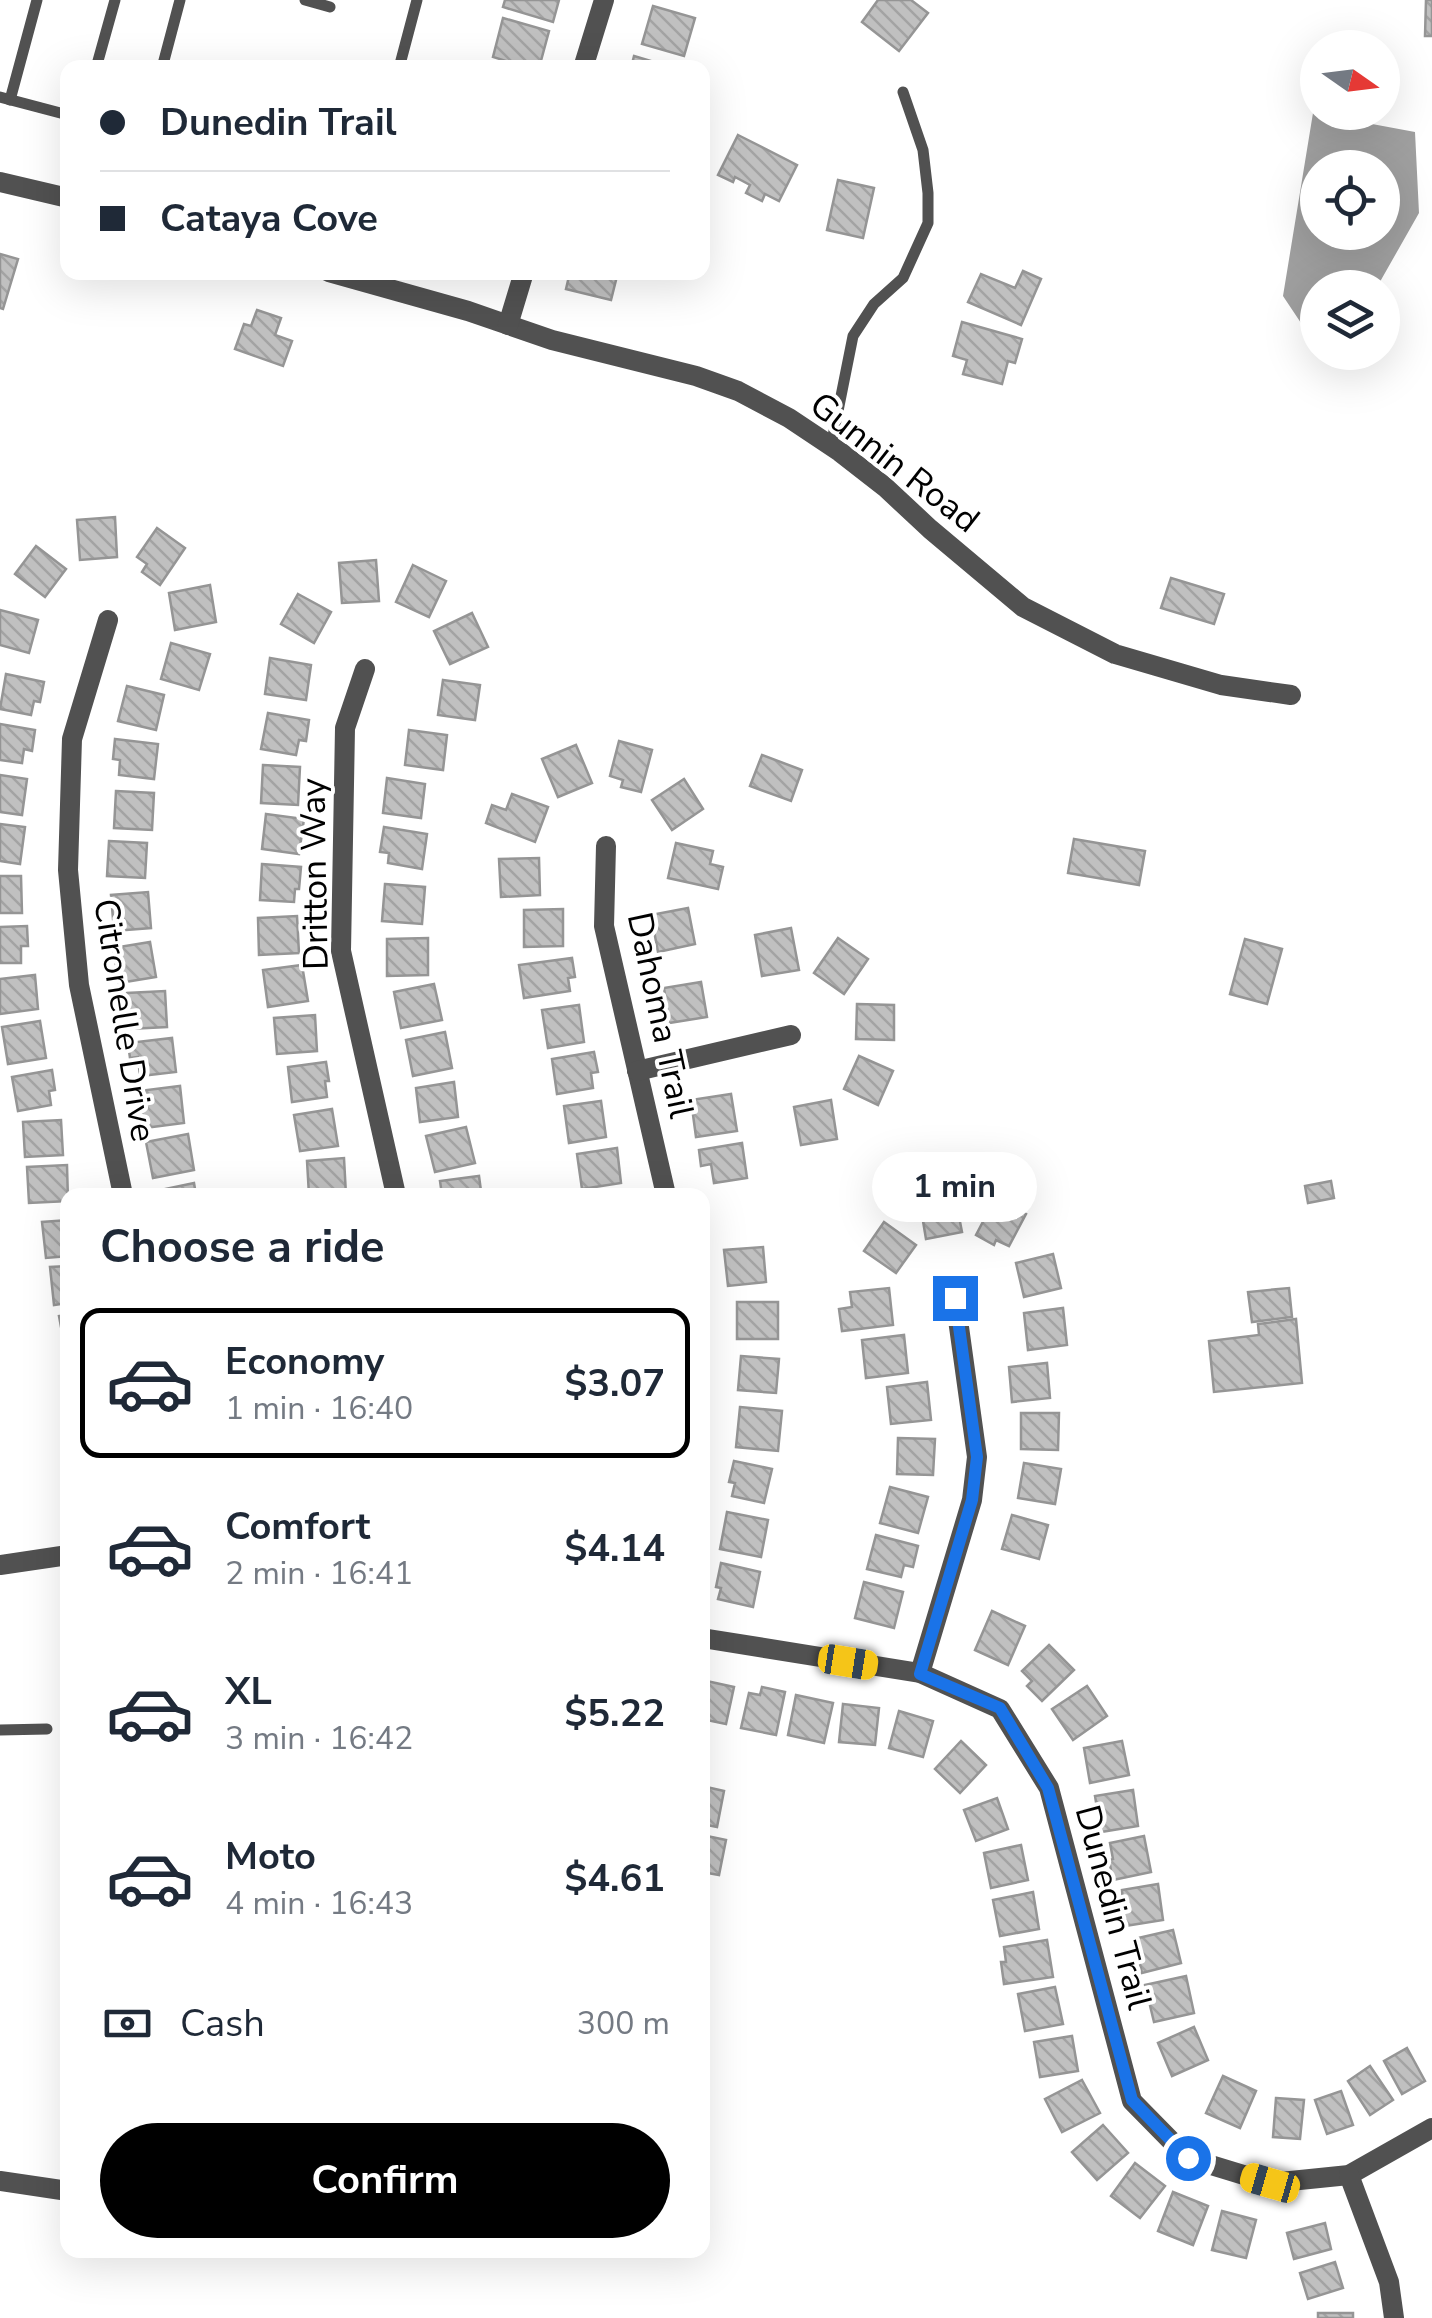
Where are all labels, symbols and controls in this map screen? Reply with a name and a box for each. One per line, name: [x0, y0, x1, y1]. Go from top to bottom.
north arrow: [1300, 30, 1400, 130]
map controls: [1300, 30, 1400, 370]
text: Dunedin Trail: [160, 97, 397, 148]
button: locate: [1300, 150, 1400, 250]
text: Cataya Cove: [160, 193, 378, 244]
button: layers: [1300, 270, 1400, 370]
street label: Gunnin Road: [800, 381, 989, 543]
street label: Dritton Way: [289, 778, 340, 970]
street label: Citronelle Drive: [82, 895, 167, 1145]
street label: Dahoma Trail: [616, 908, 705, 1123]
callout: 1 min: [872, 1153, 1038, 1223]
text: 1 min: [913, 1165, 996, 1208]
text: Choose a ride: [100, 1217, 385, 1278]
route end: [933, 1276, 978, 1321]
text: Economy: [225, 1336, 384, 1387]
icon: car: [105, 1338, 195, 1428]
text: $3.07: [564, 1358, 665, 1409]
text: 1 min · 16:40: [225, 1387, 413, 1430]
text: Comfort: [225, 1501, 370, 1552]
icon: car: [105, 1503, 195, 1593]
text: $4.14: [564, 1523, 665, 1574]
text: 2 min · 16:41: [225, 1552, 413, 1595]
car: [816, 1642, 880, 1682]
text: XL: [225, 1666, 272, 1717]
icon: car: [105, 1668, 195, 1758]
text: $5.22: [564, 1688, 665, 1739]
text: 3 min · 16:42: [225, 1717, 413, 1760]
street label: Dunedin Trail: [1064, 1800, 1163, 2015]
text: Moto: [225, 1831, 316, 1882]
icon: car: [105, 1833, 195, 1923]
text: $4.61: [564, 1853, 665, 1904]
text: 4 min · 16:43: [225, 1882, 413, 1925]
icon: cash: [100, 1996, 155, 2051]
text: Cash: [180, 1998, 265, 2049]
text: 300 m: [577, 2002, 670, 2045]
button: Confirm: [100, 2123, 670, 2238]
route start: [1166, 2136, 1211, 2181]
car: [1237, 2160, 1303, 2206]

